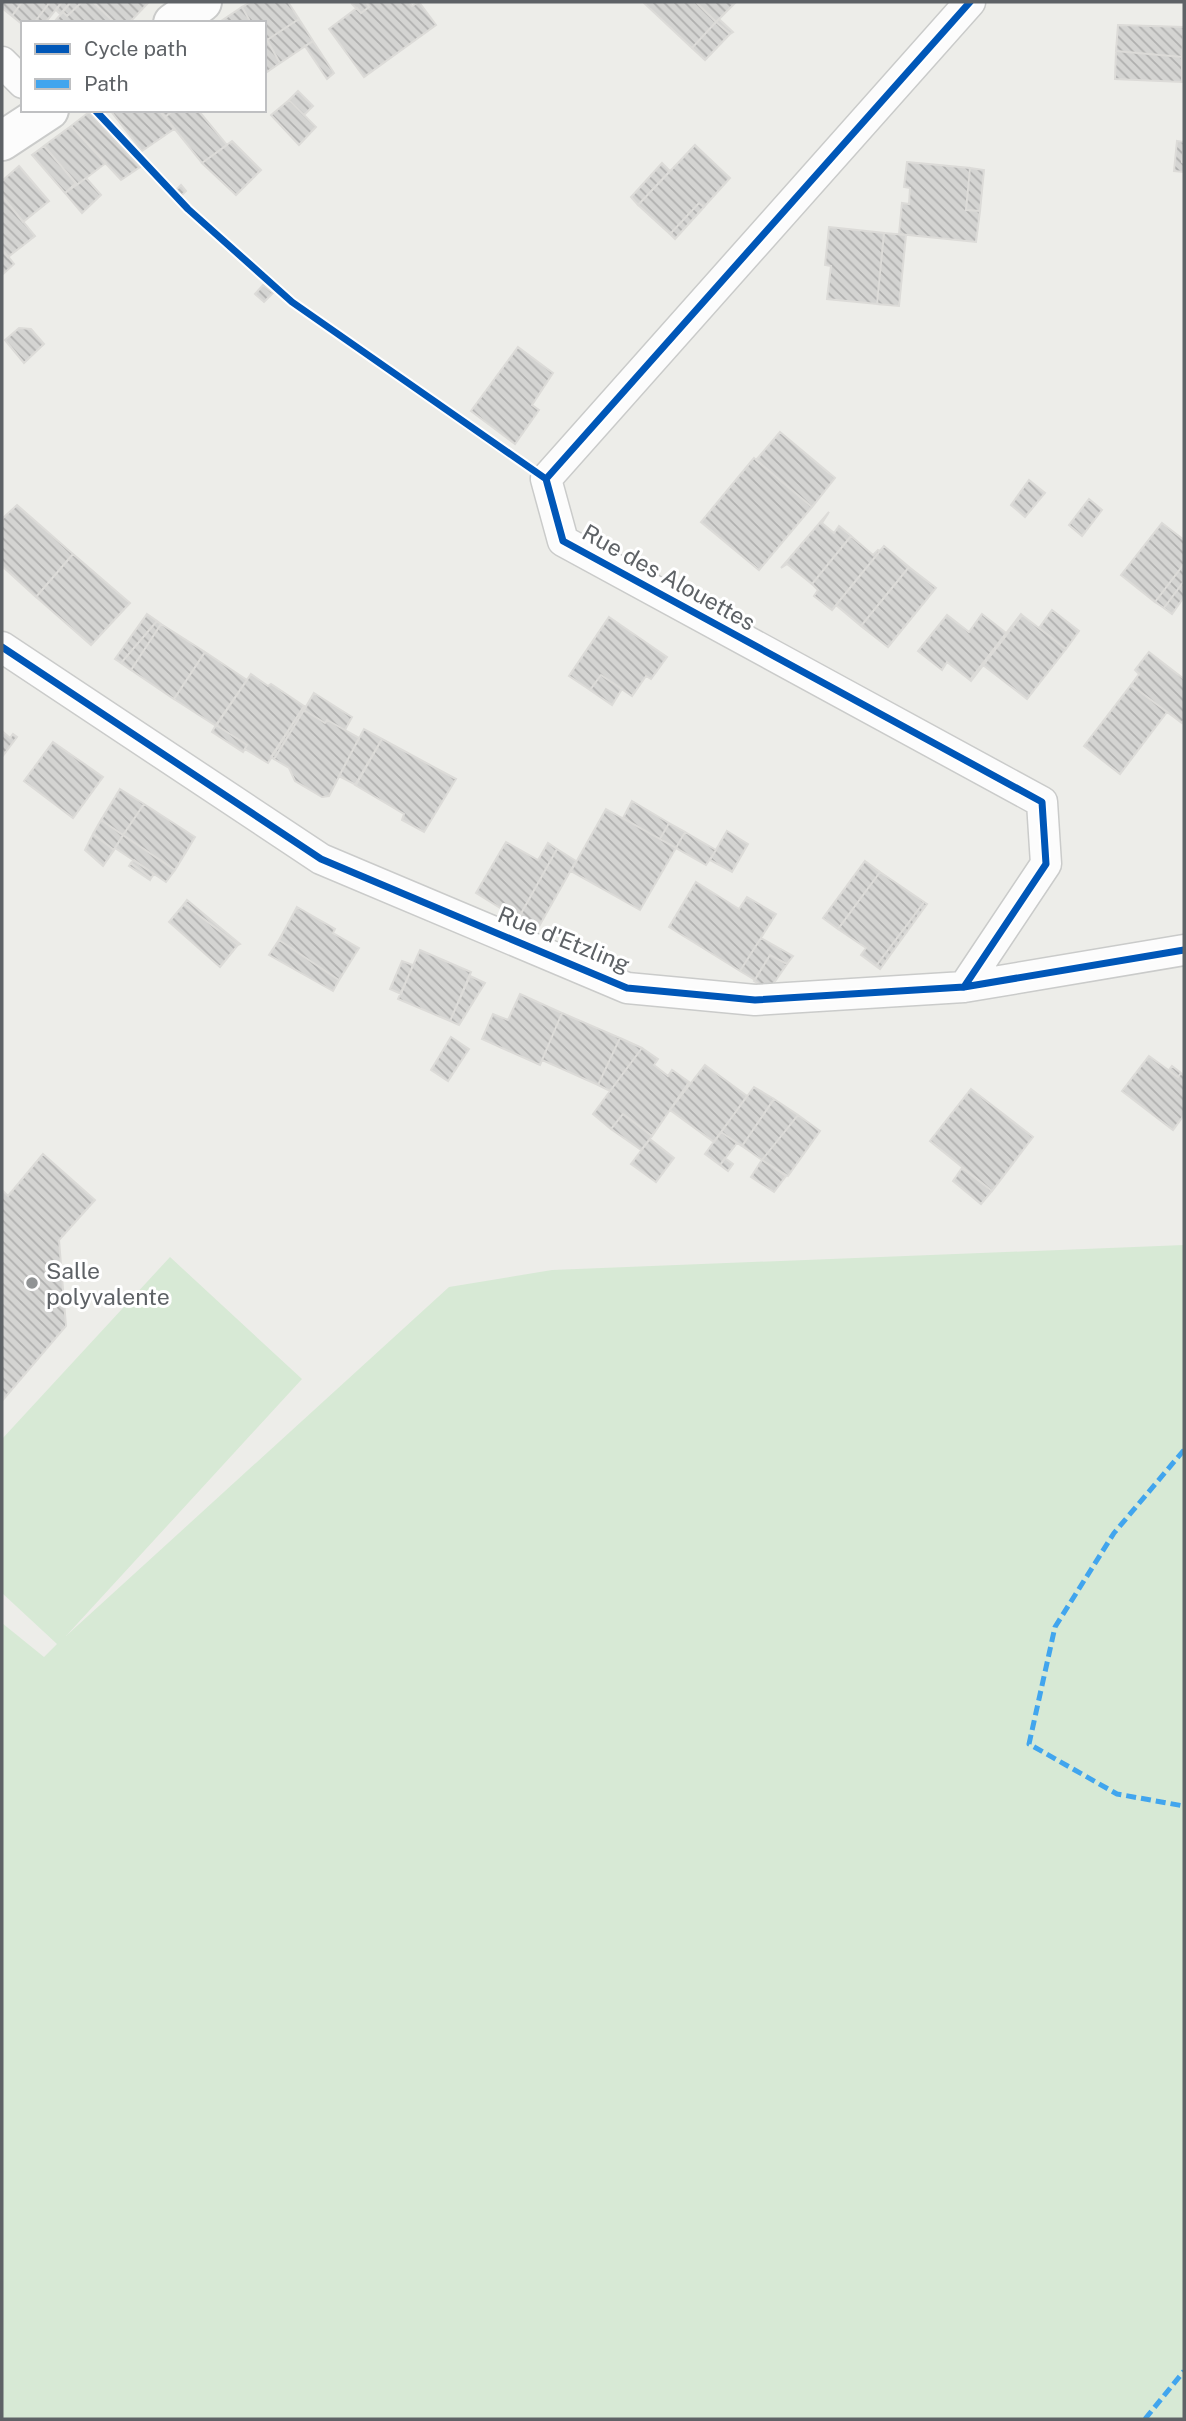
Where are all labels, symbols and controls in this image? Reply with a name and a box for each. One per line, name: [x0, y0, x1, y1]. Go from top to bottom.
legend: [21, 21, 266, 112]
text: Cycle path: [84, 36, 187, 61]
text: Path: [84, 71, 129, 96]
street label: Rue des Alouettes: [578, 518, 760, 636]
street label: Rue d'Etzling: [494, 900, 634, 978]
place label: Salle polyvalente: [46, 1257, 170, 1310]
marker: Salle polyvalente: [24, 1275, 40, 1291]

